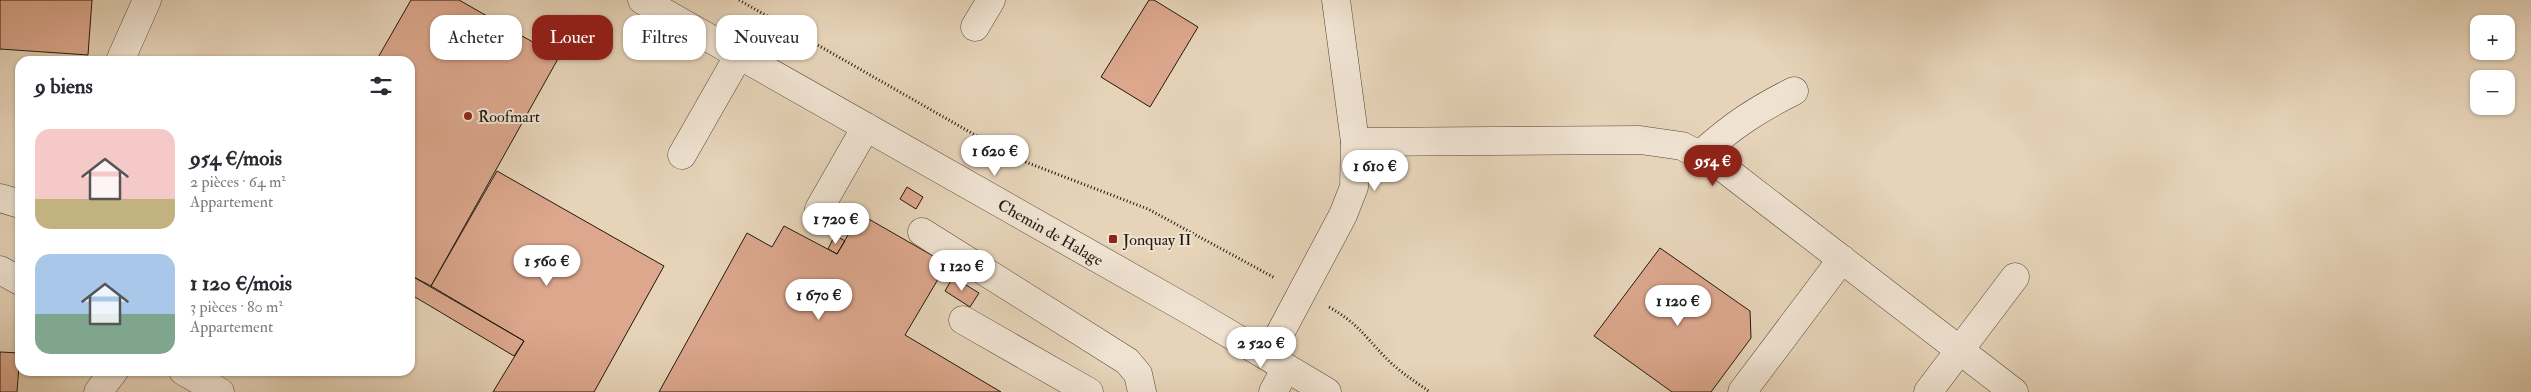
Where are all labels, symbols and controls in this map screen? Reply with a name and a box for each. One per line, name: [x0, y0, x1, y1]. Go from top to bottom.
chip: Acheter: [430, 15, 522, 60]
chip: Louer: [532, 15, 613, 60]
chip: Filtres: [623, 15, 706, 60]
chip: Nouveau: [716, 15, 817, 60]
map controls: [2470, 15, 2515, 115]
button: +: [2470, 15, 2515, 60]
button: −: [2470, 70, 2515, 115]
icon: filters: [367, 72, 395, 100]
text: 9 biens: [35, 73, 93, 100]
place label: Roofmart: [478, 107, 540, 127]
marker: Roofmart: [462, 110, 474, 122]
pin: 1 620 €: [949, 134, 1041, 177]
text: 1 620 €: [972, 141, 1018, 161]
pin: 954 €: [1678, 144, 1748, 187]
text: 954 €/mois: [190, 145, 282, 172]
icon: home: [75, 149, 135, 209]
pin: 1 610 €: [1329, 150, 1421, 192]
text: 954 €: [1695, 151, 1731, 171]
text: 1 610 €: [1353, 156, 1397, 176]
text: 2 pièces · 64 m²: [190, 172, 286, 192]
text: Appartement: [190, 192, 273, 212]
street label: Chemin de Halage: [994, 195, 1107, 271]
pin: 1 720 €: [790, 202, 882, 245]
text: 1 720 €: [813, 209, 859, 229]
place label: Jonquay II: [1122, 230, 1191, 251]
marker: Jonquay II: [1107, 233, 1119, 245]
pin: 1 560 €: [501, 244, 593, 287]
pin: 1 120 €: [916, 250, 1008, 292]
text: 1 560 €: [524, 251, 570, 271]
text: 1 120 €: [940, 256, 984, 276]
text: 1 120 €/mois: [190, 270, 292, 297]
icon: home: [75, 274, 135, 334]
pin: 1 670 €: [773, 278, 865, 321]
pin: 1 120 €: [1632, 284, 1724, 327]
text: 1 670 €: [796, 285, 842, 305]
text: 1 120 €: [1656, 291, 1700, 311]
text: 3 pièces · 80 m²: [190, 297, 283, 317]
text: Appartement: [190, 317, 273, 337]
pin: 2 520 €: [1215, 326, 1307, 369]
text: 2 520 €: [1237, 333, 1285, 353]

